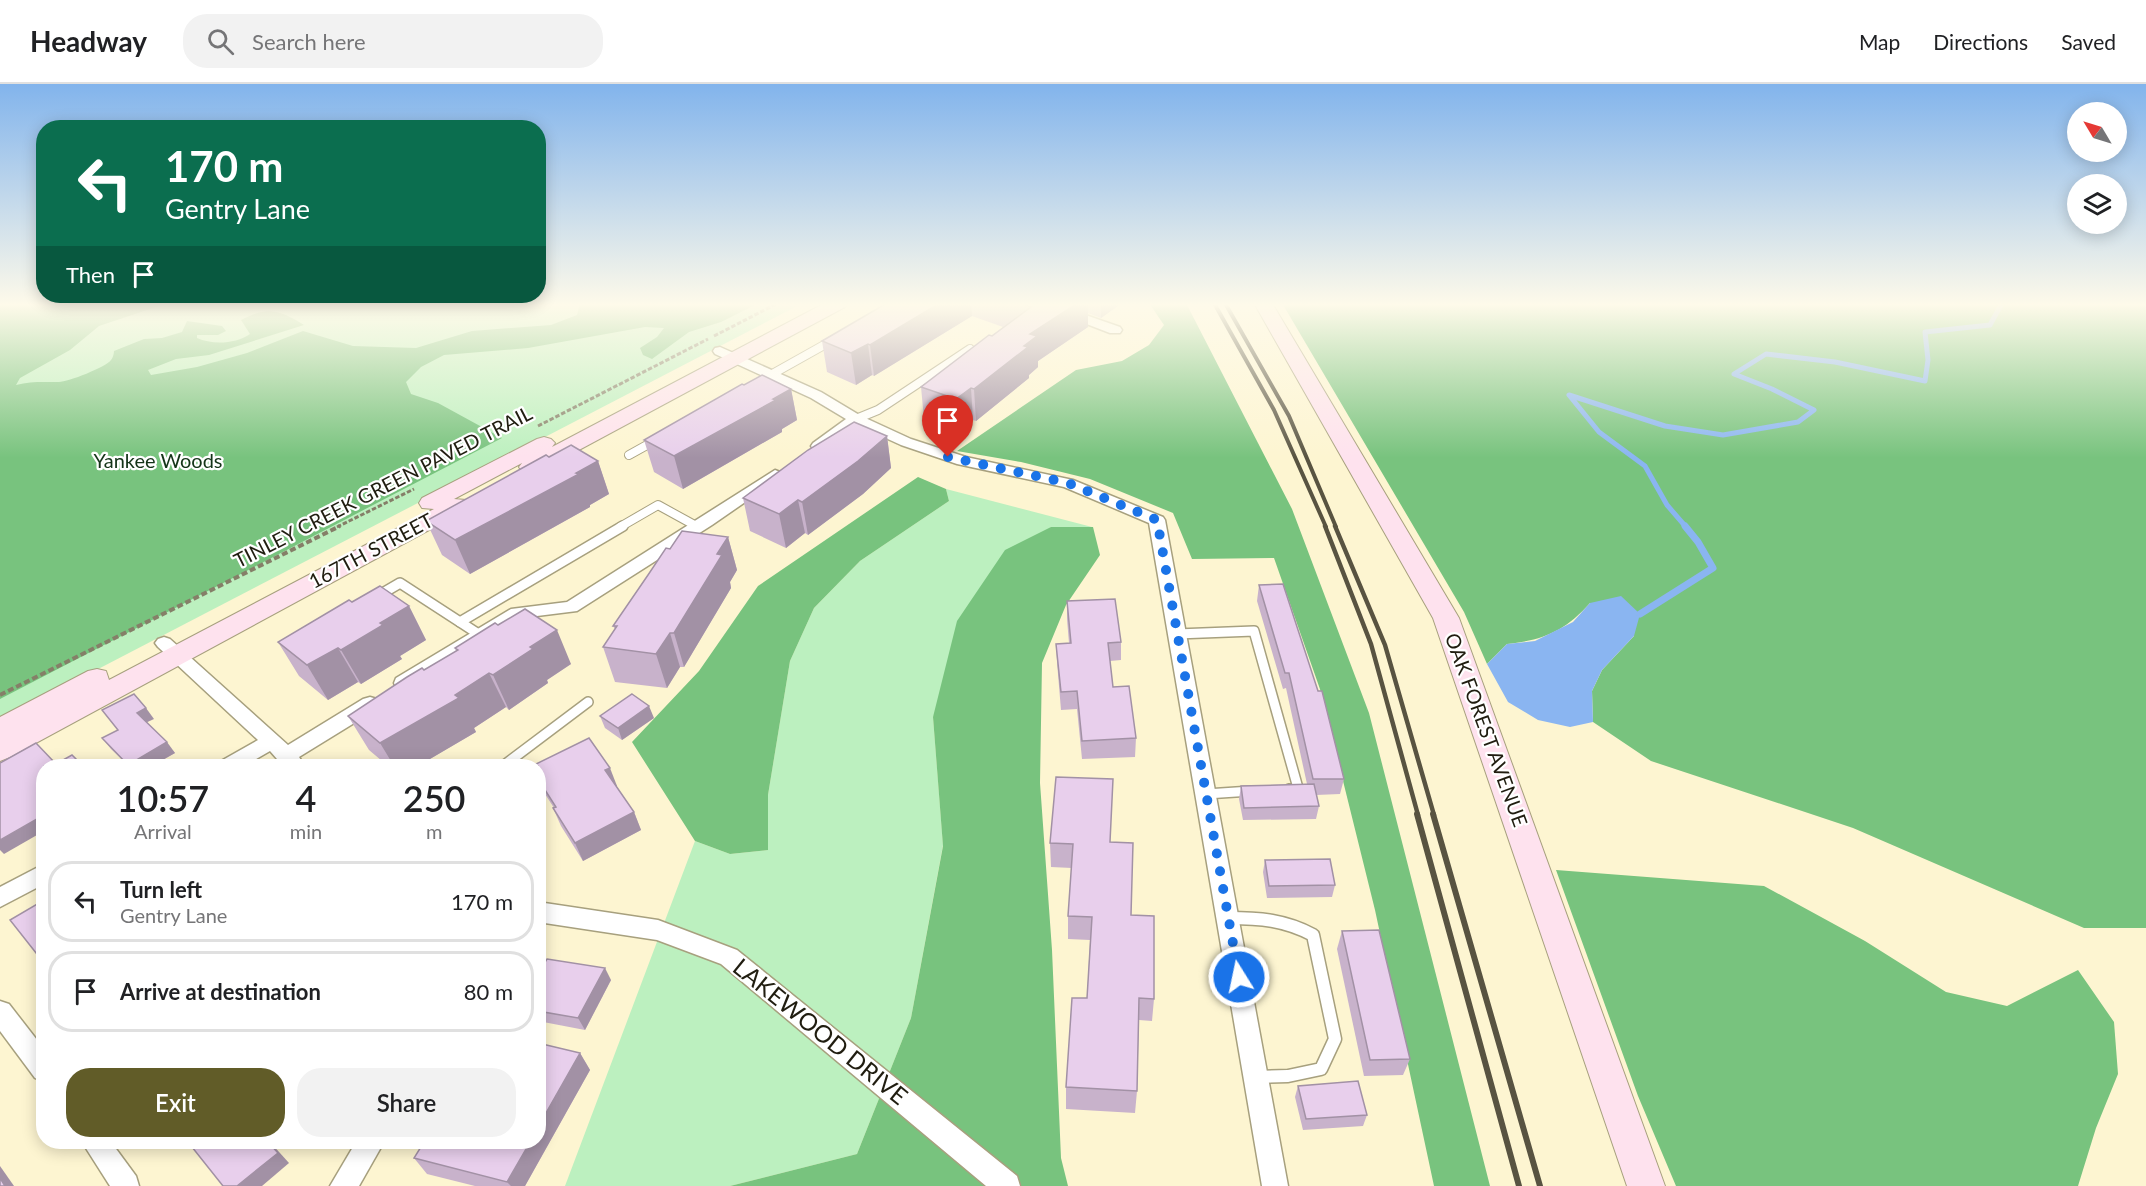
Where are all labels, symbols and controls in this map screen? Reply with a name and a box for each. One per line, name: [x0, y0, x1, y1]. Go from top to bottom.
search box: [183, 14, 603, 68]
text: Headway: [30, 24, 147, 58]
icon: search: [204, 25, 237, 58]
text: Search here: [252, 28, 366, 55]
text: Map: [1859, 29, 1900, 54]
text: Directions: [1933, 29, 2028, 54]
text: Saved: [2061, 29, 2116, 54]
north arrow: [2067, 102, 2127, 162]
map controls: [2067, 102, 2127, 234]
text: 170 m: [165, 141, 283, 191]
icon: left: [66, 144, 144, 222]
button: layers: [2067, 174, 2127, 234]
text: Gentry Lane: [165, 192, 310, 225]
icon: arrive: [127, 258, 160, 291]
text: Then: [66, 261, 115, 288]
pin: [922, 395, 973, 457]
street label: TINLEY CREEK GREEN PAVED TRAIL: [229, 400, 536, 572]
icon: arrive: [931, 404, 964, 437]
park label: Yankee Woods: [93, 448, 223, 472]
street label: 167TH STREET: [304, 507, 437, 593]
street label: OAK FOREST AVENUE: [1441, 630, 1533, 830]
text: 10:57: [117, 776, 209, 820]
text: 4: [296, 776, 316, 820]
text: 250: [403, 776, 465, 820]
text: Arrival: [134, 819, 192, 843]
text: min: [290, 819, 322, 843]
text: m: [426, 819, 442, 843]
text: Turn left: [120, 876, 202, 903]
icon: left: [69, 885, 102, 918]
text: 170 m: [451, 888, 513, 915]
text: Gentry Lane: [120, 903, 227, 927]
position arrow: [1207, 945, 1271, 1009]
street label: LAKEWOOD DRIVE: [728, 952, 914, 1110]
icon: arrive: [69, 975, 102, 1008]
text: Arrive at destination: [120, 978, 321, 1005]
text: 80 m: [464, 978, 513, 1005]
button: Exit: [66, 1068, 285, 1137]
button: Share: [297, 1068, 516, 1137]

